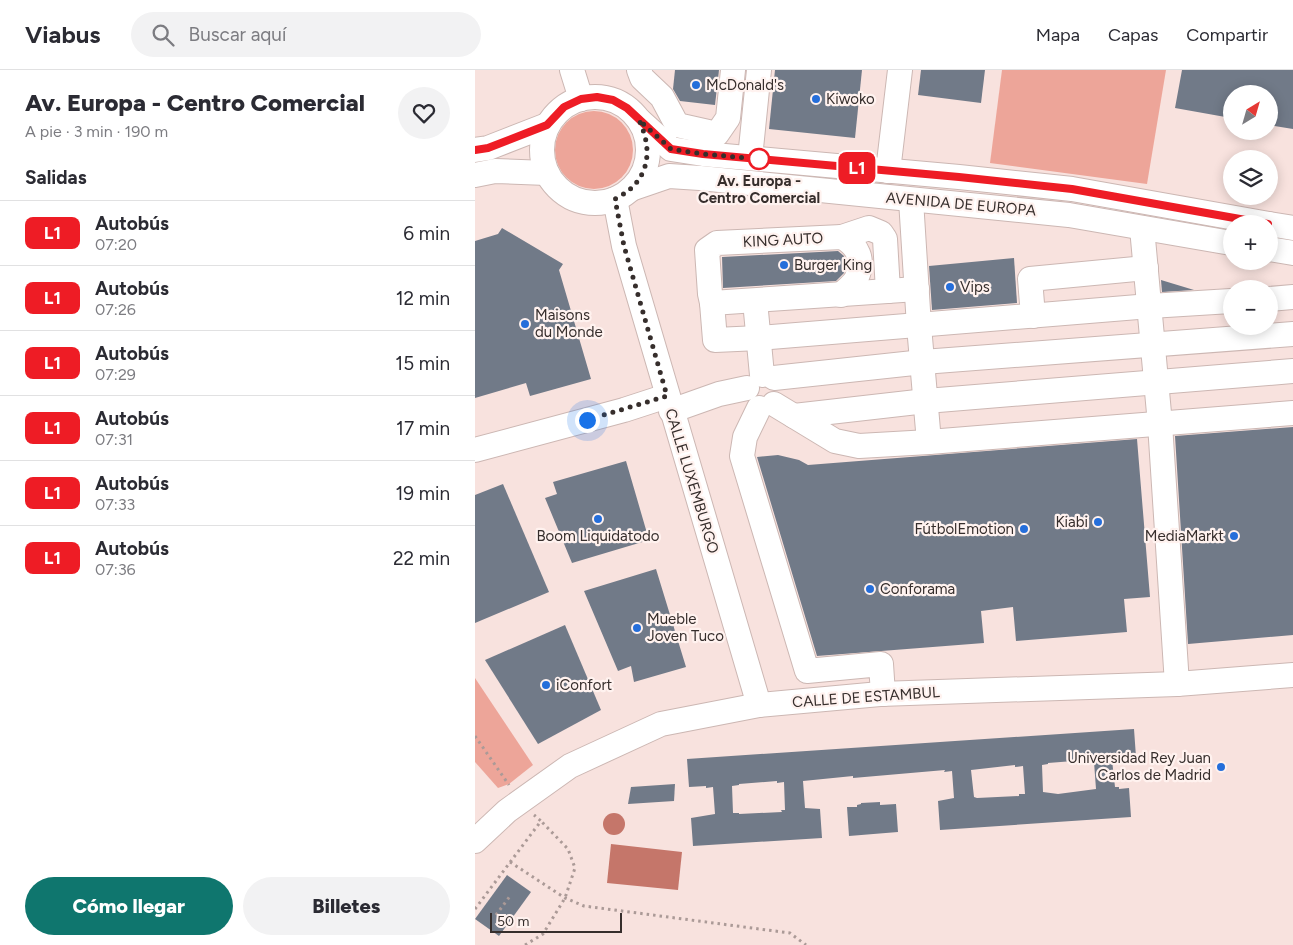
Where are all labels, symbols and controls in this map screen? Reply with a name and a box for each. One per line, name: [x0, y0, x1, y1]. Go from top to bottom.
search box: [131, 12, 481, 57]
text: Viabus: [25, 20, 101, 49]
icon: search: [149, 21, 177, 49]
text: Buscar aquí: [189, 23, 286, 46]
text: Mapa: [1036, 24, 1080, 46]
text: Capas: [1108, 24, 1158, 46]
text: Compartir: [1186, 24, 1268, 46]
place label: McDonald's: [706, 76, 784, 94]
marker: McDonald's: [690, 79, 702, 91]
north arrow: [1223, 85, 1277, 140]
map controls: [1223, 85, 1278, 335]
button: heart: [398, 87, 450, 139]
text: Av. Europa - Centro Comercial: [25, 88, 365, 117]
place label: Kiwoko: [826, 90, 875, 108]
marker: Kiwoko: [810, 93, 822, 105]
text: A pie · 3 min · 190 m: [25, 122, 168, 141]
marker: Av. Europa - Centro Comercial: [748, 148, 770, 170]
button: layers: [1223, 150, 1278, 205]
line badge: L1: [835, 152, 879, 184]
text: L1: [848, 157, 866, 179]
text: Salidas: [25, 166, 87, 189]
place label: Av. Europa - Centro Comercial: [698, 172, 820, 207]
street label: AVENIDA DE EUROPA: [885, 188, 1037, 220]
text: Autobús: [95, 212, 169, 235]
button: +: [1223, 215, 1278, 270]
text: L1: [44, 222, 61, 244]
text: 6 min: [403, 222, 450, 245]
street label: KING AUTO: [742, 229, 824, 251]
text: 07:20: [95, 235, 137, 254]
place label: Burger King: [794, 256, 872, 274]
marker: Burger King: [778, 259, 790, 271]
text: Autobús: [95, 277, 169, 300]
place label: Vips: [960, 278, 990, 296]
button: −: [1223, 280, 1278, 335]
marker: Vips: [944, 281, 956, 293]
text: L1: [44, 287, 61, 309]
text: 12 min: [396, 287, 450, 310]
text: 07:26: [95, 300, 136, 319]
place label: Maisons du Monde: [535, 306, 603, 341]
marker: Maisons du Monde: [519, 318, 531, 330]
text: Autobús: [95, 342, 169, 365]
text: L1: [44, 352, 61, 374]
text: 15 min: [395, 352, 450, 375]
text: 07:29: [95, 365, 136, 384]
street label: CALLE LUXEMBURGO: [661, 406, 723, 556]
text: Autobús: [95, 407, 169, 430]
your location: [575, 408, 600, 433]
text: L1: [44, 417, 61, 439]
text: 17 min: [396, 417, 450, 440]
text: 07:31: [95, 430, 133, 449]
text: Autobús: [95, 472, 169, 495]
text: L1: [44, 482, 61, 504]
text: 19 min: [396, 482, 450, 505]
text: 07:33: [95, 495, 135, 514]
marker: Boom Liquidatodo: [592, 513, 604, 525]
place label: Kiabi: [1055, 513, 1088, 531]
marker: Kiabi: [1092, 516, 1104, 528]
place label: FútbolEmotion: [915, 520, 1014, 538]
marker: FútbolEmotion: [1018, 523, 1030, 535]
place label: Boom Liquidatodo: [536, 527, 660, 545]
place label: MediaMarkt: [1145, 527, 1224, 545]
marker: MediaMarkt: [1228, 530, 1240, 542]
text: Autobús: [95, 537, 169, 560]
text: L1: [44, 547, 61, 569]
text: 22 min: [393, 547, 450, 570]
text: 07:36: [95, 560, 136, 579]
place label: Conforama: [880, 580, 955, 598]
marker: Conforama: [864, 583, 876, 595]
place label: Mueble Joven Tuco: [647, 610, 724, 645]
marker: Mueble Joven Tuco: [631, 622, 643, 634]
place label: iConfort: [556, 676, 613, 694]
marker: iConfort: [540, 679, 552, 691]
street label: CALLE DE ESTAMBUL: [792, 683, 941, 711]
place label: Universidad Rey Juan Carlos de Madrid: [1067, 749, 1211, 784]
marker: Universidad Rey Juan Carlos de Madrid: [1215, 761, 1227, 773]
button: Cómo llegar: [25, 877, 233, 935]
button: Billetes: [243, 877, 450, 935]
scale bar: [490, 910, 623, 933]
text: 50 m: [497, 913, 529, 930]

